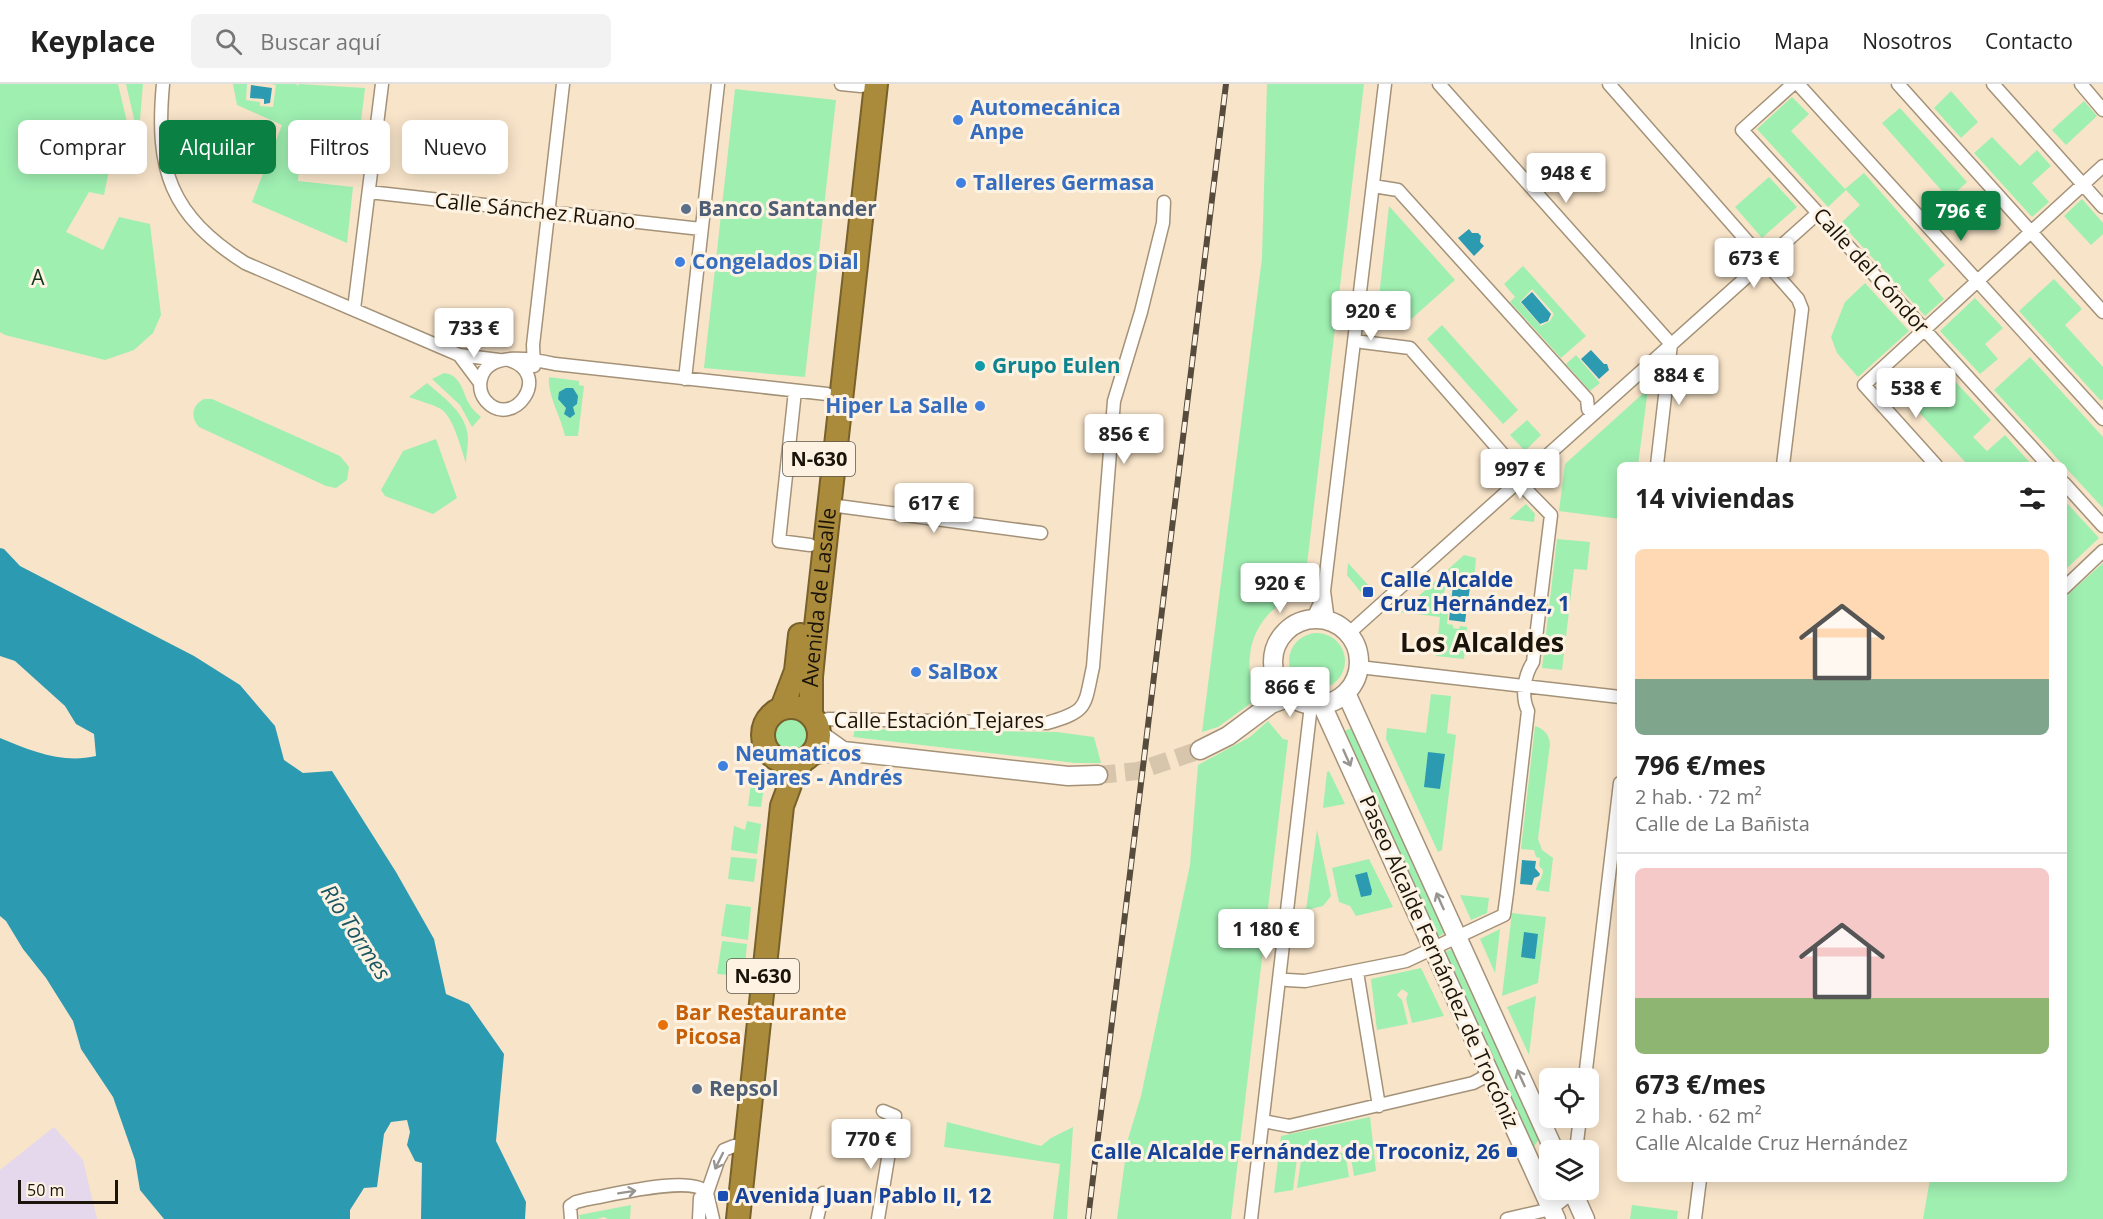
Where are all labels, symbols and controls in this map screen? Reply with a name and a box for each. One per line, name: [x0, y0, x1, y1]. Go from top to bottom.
search box: [191, 14, 611, 68]
text: Keyplace: [30, 22, 155, 60]
icon: search: [212, 25, 245, 58]
text: Buscar aquí: [260, 26, 381, 56]
text: Inicio: [1689, 27, 1741, 55]
text: Mapa: [1774, 27, 1829, 55]
text: Nosotros: [1862, 27, 1952, 55]
text: Contacto: [1985, 27, 2073, 55]
place label: Automecánica Anpe: [970, 93, 1121, 145]
marker: Automecánica Anpe: [951, 113, 965, 127]
chip: Comprar: [18, 120, 147, 174]
chip: Alquilar: [159, 120, 276, 174]
chip: Filtros: [288, 120, 390, 174]
chip: Nuevo: [402, 120, 508, 174]
pin: 948 €: [1524, 153, 1608, 204]
text: 948 €: [1541, 159, 1591, 186]
place label: Talleres Germasa: [973, 168, 1154, 196]
marker: Talleres Germasa: [954, 176, 968, 190]
street label: Calle Sánchez Ruano: [433, 186, 637, 234]
pin: 796 €: [1919, 191, 2003, 242]
place label: Banco Santander: [698, 194, 877, 222]
text: 796 €: [1936, 197, 1986, 224]
street label: Calle del Cóndor: [1807, 201, 1936, 340]
marker: Banco Santander: [679, 202, 693, 216]
pin: 673 €: [1712, 238, 1796, 289]
text: 673 €: [1729, 244, 1779, 271]
place label: Congelados Dial: [692, 247, 859, 275]
marker: Congelados Dial: [673, 255, 687, 269]
park label: A: [31, 263, 45, 291]
pin: 920 €: [1329, 291, 1413, 342]
text: 920 €: [1346, 297, 1396, 324]
pin: 733 €: [432, 308, 516, 359]
text: 733 €: [449, 314, 499, 341]
place label: Grupo Eulen: [992, 351, 1120, 379]
pin: 884 €: [1637, 355, 1721, 406]
marker: Grupo Eulen: [973, 359, 987, 373]
text: 884 €: [1654, 361, 1704, 388]
pin: 538 €: [1874, 368, 1958, 419]
text: 538 €: [1891, 374, 1941, 401]
place label: Hiper La Salle: [825, 391, 968, 419]
marker: Hiper La Salle: [973, 399, 987, 413]
pin: 856 €: [1082, 414, 1166, 465]
text: 856 €: [1099, 420, 1149, 447]
road number: N-630: [783, 442, 855, 476]
pin: 997 €: [1478, 449, 1562, 500]
text: 997 €: [1495, 455, 1545, 482]
text: 14 viviendas: [1635, 480, 1794, 516]
icon: filters: [2016, 482, 2049, 515]
pin: 617 €: [892, 483, 976, 534]
text: 617 €: [909, 489, 959, 516]
street label: Avenida de Lasalle: [796, 506, 842, 687]
pin: 920 €: [1238, 563, 1322, 614]
place label: Calle Alcalde Cruz Hernández, 1: [1380, 565, 1570, 617]
text: 920 €: [1255, 569, 1305, 596]
marker: Calle Alcalde Cruz Hernández, 1: [1361, 585, 1375, 599]
icon: home: [1788, 588, 1896, 696]
district label: Los Alcaldes: [1400, 623, 1564, 660]
place label: SalBox: [928, 657, 999, 685]
marker: SalBox: [909, 665, 923, 679]
pin: 866 €: [1248, 667, 1332, 718]
text: 866 €: [1265, 673, 1315, 700]
street label: Calle Estación Tejares: [834, 706, 1044, 734]
place label: Neumaticos Tejares - Andrés: [735, 739, 903, 791]
text: 796 €/mes: [1635, 747, 1766, 783]
one-way arrow: [1341, 749, 1353, 767]
marker: Neumaticos Tejares - Andrés: [716, 759, 730, 773]
text: 2 hab. · 72 m²: [1635, 783, 1762, 810]
street label: Paseo Alcalde Fernández de Trocóniz: [1353, 791, 1526, 1133]
text: Calle de La Bañista: [1635, 810, 1810, 837]
water label: Río Tormes: [315, 878, 399, 985]
one-way arrow: [1434, 892, 1446, 910]
icon: home: [1788, 907, 1896, 1015]
pin: 1 180 €: [1211, 909, 1321, 960]
text: 1 180 €: [1232, 915, 1300, 942]
road number: N-630: [727, 959, 799, 993]
place label: Bar Restaurante Picosa: [675, 998, 847, 1050]
marker: Bar Restaurante Picosa: [656, 1018, 670, 1032]
text: 673 €/mes: [1635, 1066, 1766, 1102]
map controls: [1539, 1068, 1599, 1200]
button: locate: [1539, 1068, 1599, 1128]
one-way arrow: [1515, 1070, 1526, 1088]
place label: Repsol: [709, 1074, 778, 1102]
marker: Repsol: [690, 1082, 704, 1096]
text: 2 hab. · 62 m²: [1635, 1102, 1762, 1129]
pin: 770 €: [829, 1119, 913, 1170]
text: 770 €: [846, 1125, 896, 1152]
text: Calle Alcalde Cruz Hernández: [1635, 1129, 1908, 1156]
place label: Calle Alcalde Fernández de Troconiz, 26: [1091, 1137, 1500, 1165]
button: layers: [1539, 1140, 1599, 1200]
marker: Calle Alcalde Fernández de Troconiz, 26: [1505, 1145, 1519, 1159]
one-way arrow: [713, 1152, 725, 1170]
scale bar: [18, 1177, 118, 1204]
text: 50 m: [27, 1179, 64, 1201]
place label: Avenida Juan Pablo II, 12: [735, 1181, 992, 1209]
one-way arrow: [616, 1187, 636, 1198]
marker: Avenida Juan Pablo II, 12: [716, 1189, 730, 1203]

